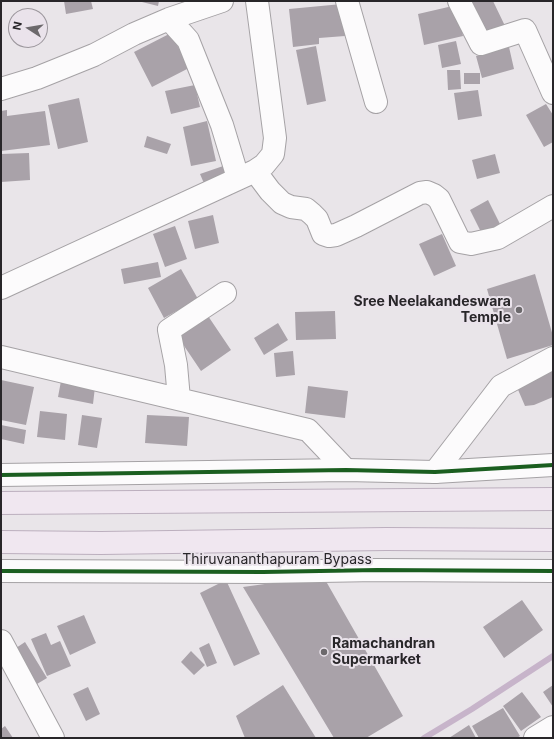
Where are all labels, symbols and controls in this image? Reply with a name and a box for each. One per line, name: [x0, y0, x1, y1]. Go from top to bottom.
north arrow: [8, 8, 48, 48]
text: N: [10, 20, 25, 31]
place label: Sree Neelakandeswara Temple: [354, 294, 511, 326]
marker: Sree Neelakandeswara Temple: [514, 305, 524, 315]
street label: Thiruvananthapuram Bypass: [182, 552, 372, 568]
place label: Ramachandran Supermarket: [332, 636, 435, 668]
marker: Ramachandran Supermarket: [319, 647, 329, 657]

